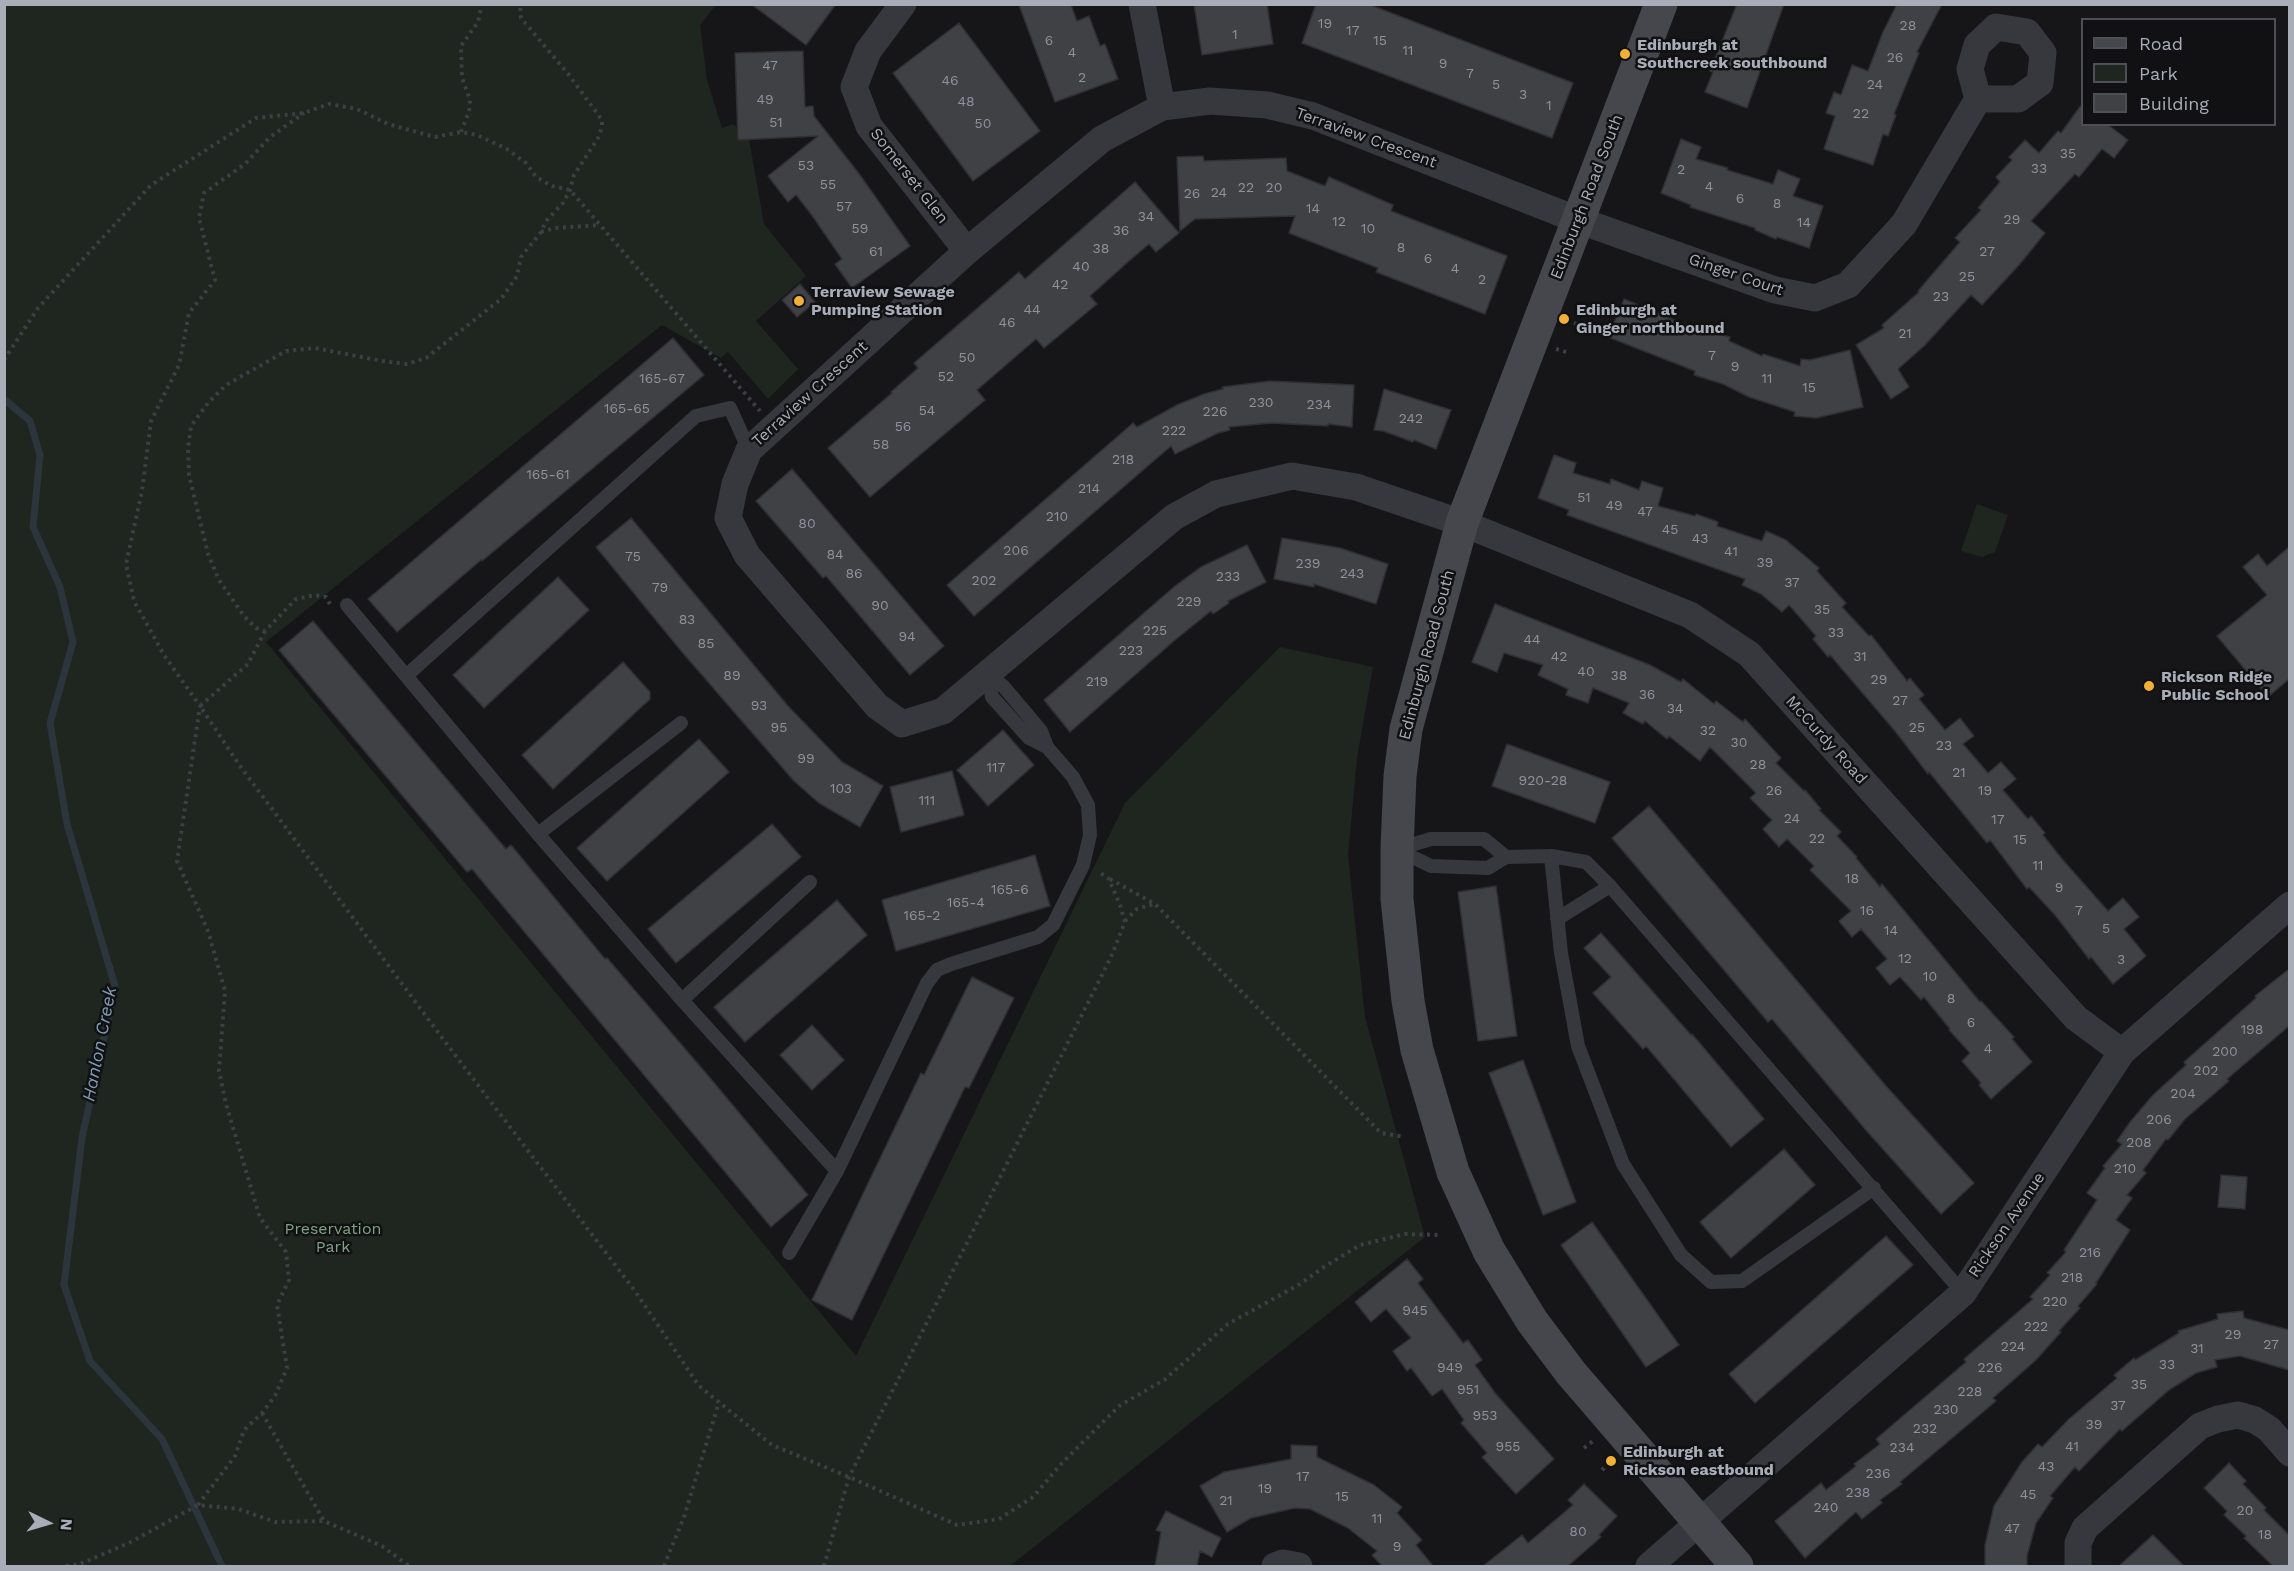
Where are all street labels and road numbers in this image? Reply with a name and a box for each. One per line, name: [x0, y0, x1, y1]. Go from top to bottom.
street label: Terraview Crescent: [1293, 104, 1439, 172]
street label: Edinburgh Road South: [1547, 112, 1627, 282]
street label: Somerset Glen: [866, 124, 952, 228]
street label: Ginger Court: [1686, 250, 1786, 300]
street label: Terraview Crescent: [748, 337, 872, 451]
street label: Edinburgh Road South: [1395, 568, 1459, 742]
street label: McCurdy Road: [1781, 692, 1871, 788]
street label: Rickson Avenue: [1965, 1169, 2049, 1281]

